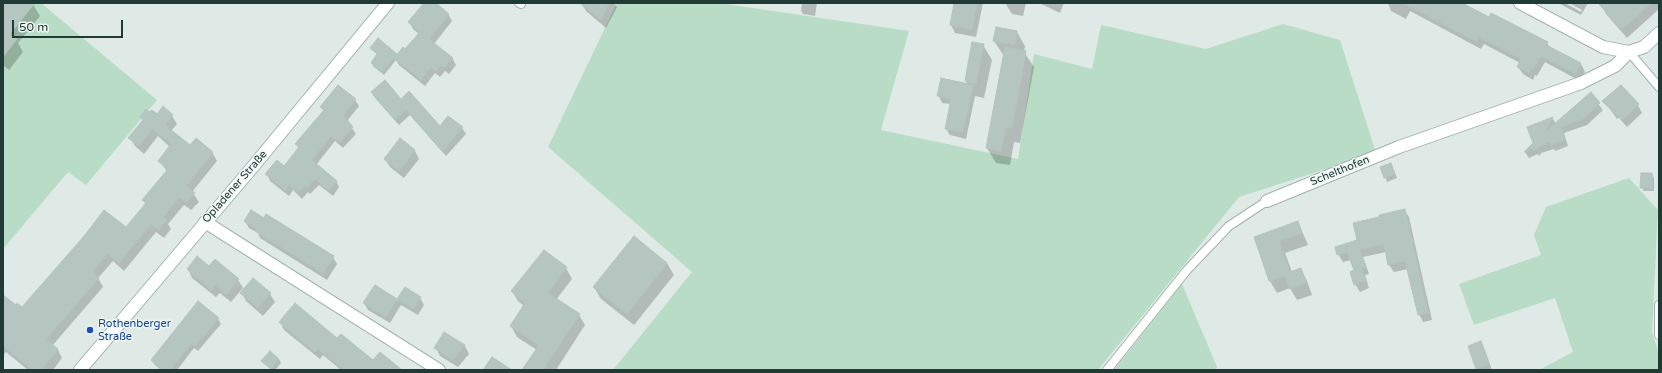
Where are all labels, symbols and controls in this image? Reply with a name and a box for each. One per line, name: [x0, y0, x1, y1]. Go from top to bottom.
scale bar: [14, 12, 125, 38]
text: 50 m: [19, 20, 48, 34]
street label: Opladener Straße: [200, 148, 270, 226]
street label: Schelthofen: [1308, 153, 1372, 189]
place label: Rothenberger Straße: [98, 317, 171, 343]
marker: Rothenberger Straße: [85, 325, 95, 335]

